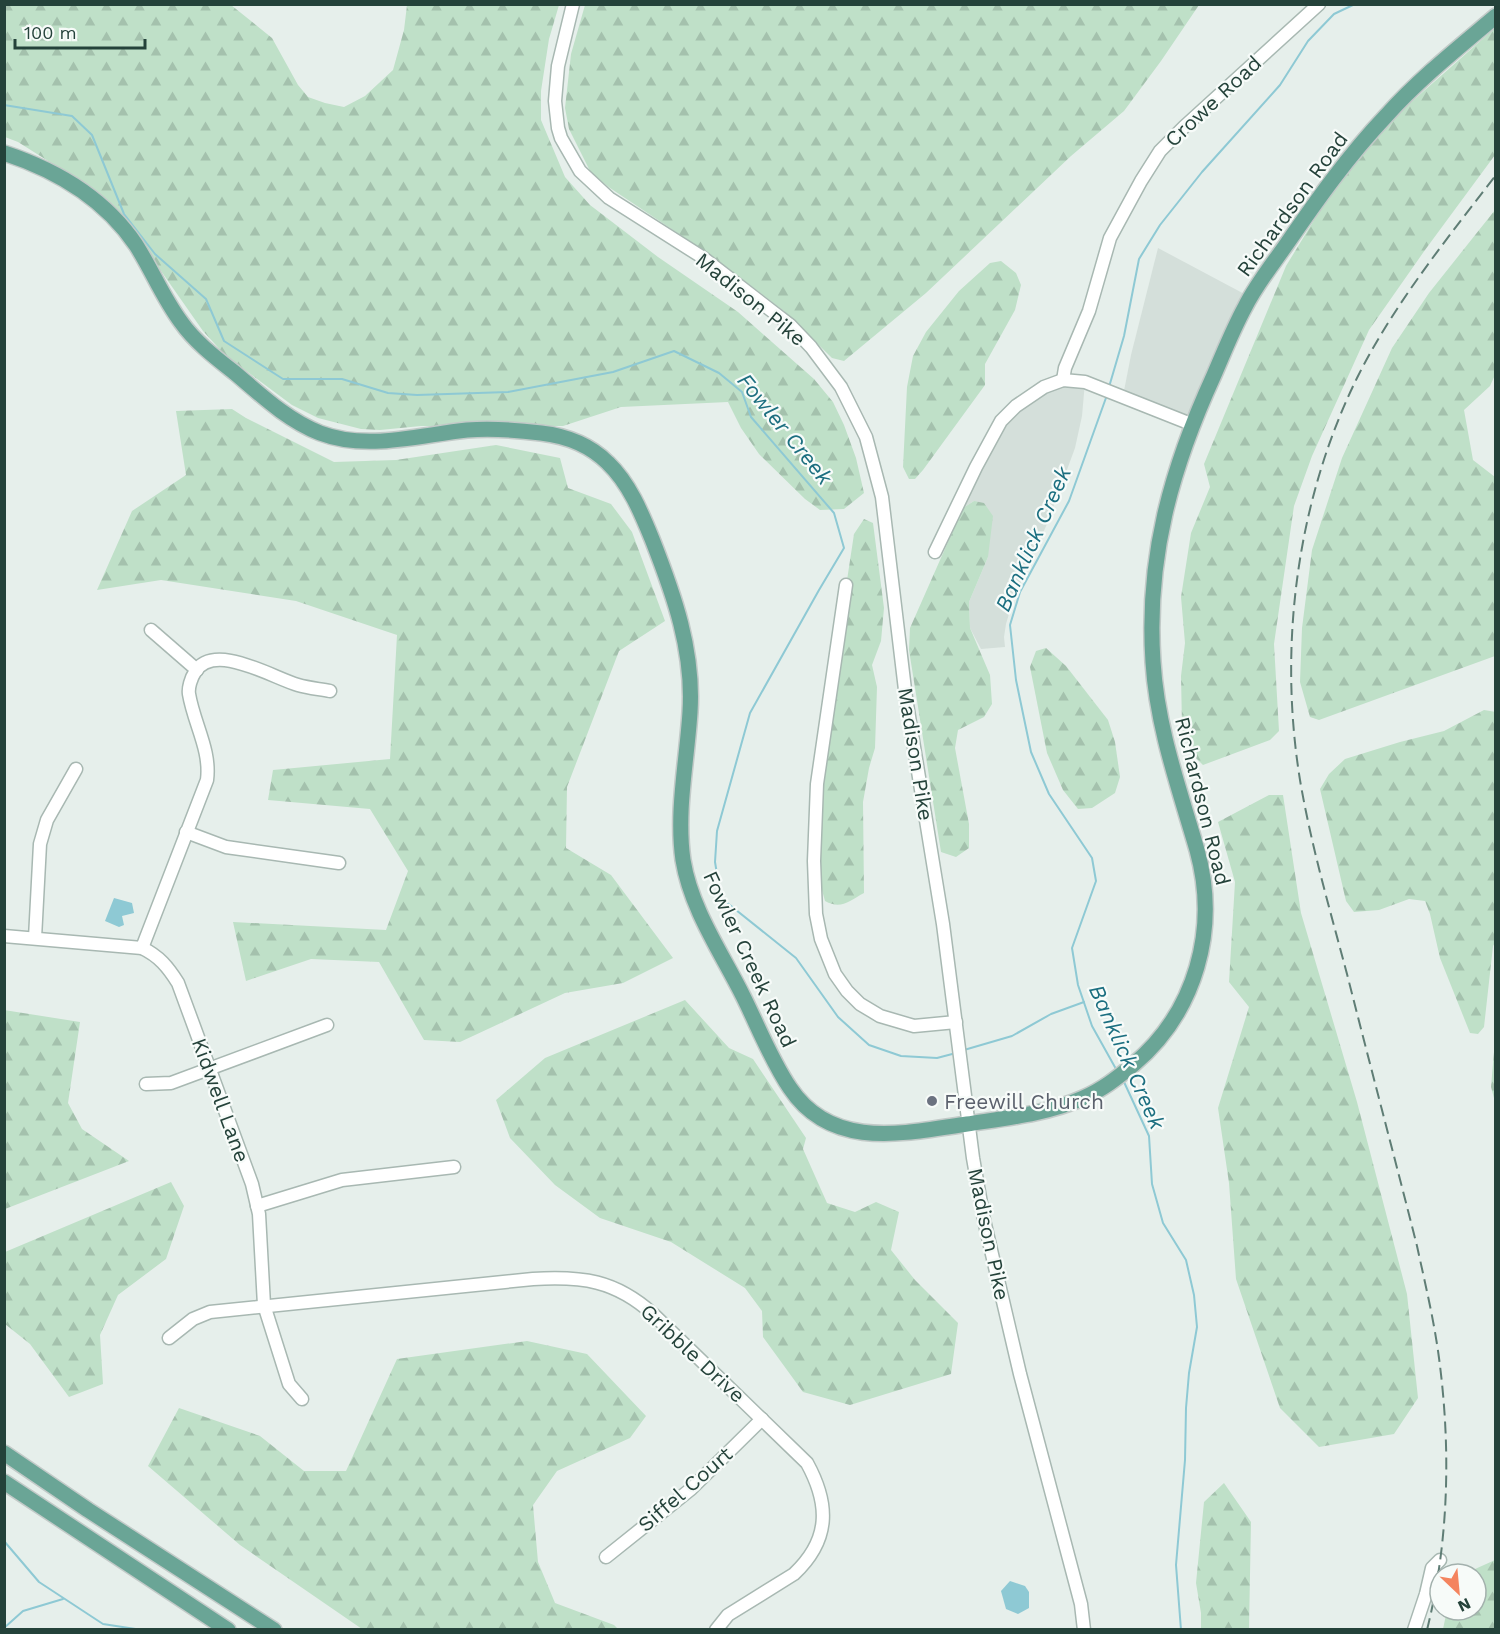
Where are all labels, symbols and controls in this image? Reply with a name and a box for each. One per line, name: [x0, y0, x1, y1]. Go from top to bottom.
scale bar: [15, 12, 146, 50]
text: 100 m: [24, 22, 77, 43]
street label: Crowe Road: [1160, 50, 1266, 152]
street label: Richardson Road: [1231, 127, 1353, 281]
street label: Madison Pike: [691, 247, 811, 351]
water label: Fowler Creek: [732, 368, 838, 491]
water label: Banklick Creek: [990, 462, 1077, 615]
street label: Madison Pike: [893, 686, 939, 822]
street label: Richardson Road: [1170, 714, 1236, 888]
street label: Fowler Creek Road: [698, 867, 802, 1051]
water label: Banklick Creek: [1084, 981, 1171, 1134]
street label: Kidwell Lane: [187, 1034, 255, 1166]
place label: Freewill Church: [944, 1089, 1104, 1114]
marker: Freewill Church: [925, 1094, 939, 1108]
street label: Madison Pike: [963, 1166, 1015, 1302]
street label: Gribble Drive: [636, 1298, 750, 1408]
street label: Siffel Court: [633, 1441, 737, 1537]
north arrow: [1428, 1562, 1488, 1622]
text: N: [1455, 1594, 1474, 1616]

